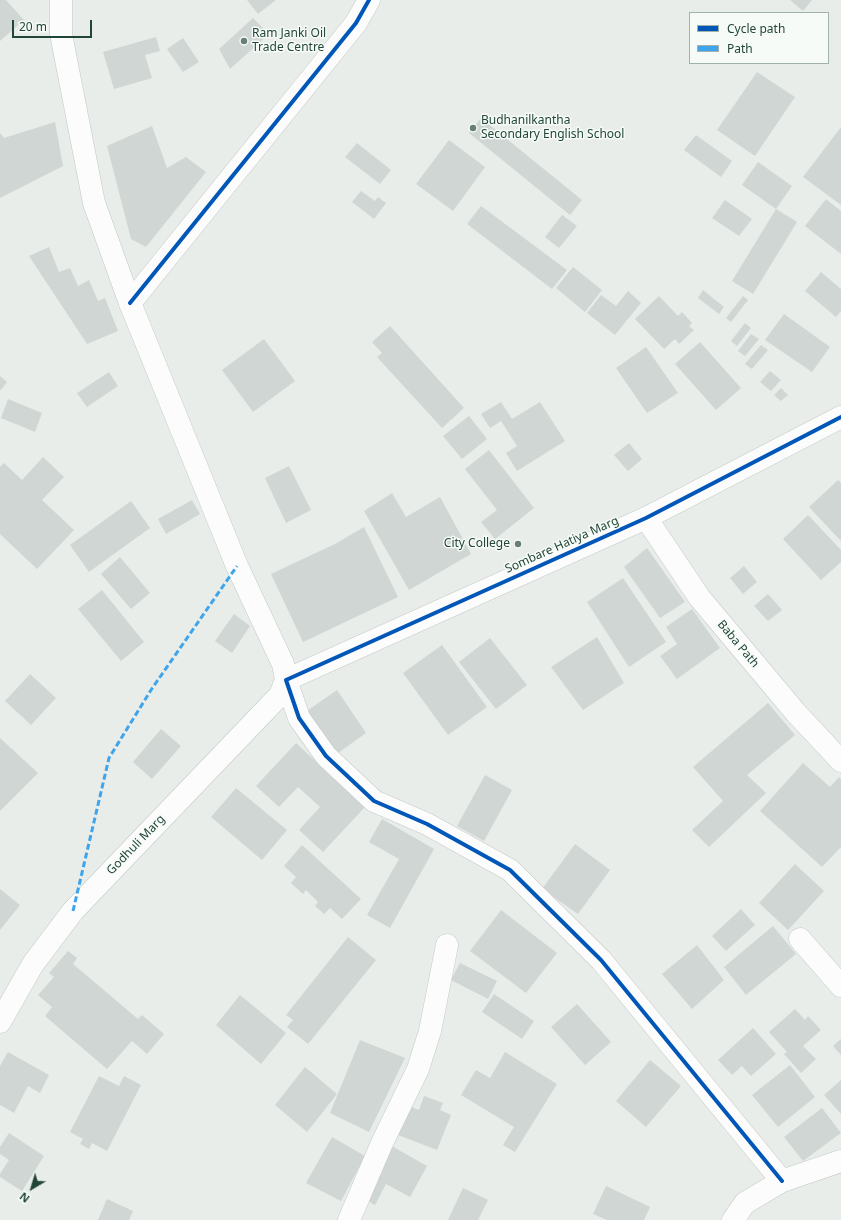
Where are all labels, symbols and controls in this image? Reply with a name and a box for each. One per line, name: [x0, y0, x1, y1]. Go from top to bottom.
scale bar: [14, 12, 94, 38]
legend: [689, 12, 829, 64]
text: 20 m: [19, 18, 47, 35]
text: Cycle path: [727, 20, 785, 37]
place label: Ram Janki Oil Trade Centre: [252, 27, 326, 55]
marker: Ram Janki Oil Trade Centre: [239, 36, 249, 46]
text: Path: [727, 40, 753, 57]
place label: Budhanilkantha Secondary English School: [481, 114, 624, 142]
marker: Budhanilkantha Secondary English School: [468, 123, 478, 133]
street label: Sombare Hatiya Marg: [503, 513, 621, 577]
place label: City College: [444, 537, 510, 551]
marker: City College: [513, 539, 523, 549]
street label: Baba Path: [714, 617, 762, 671]
street label: Godhuli Marg: [104, 812, 168, 878]
north arrow: [12, 1168, 52, 1208]
text: N: [16, 1189, 32, 1207]

